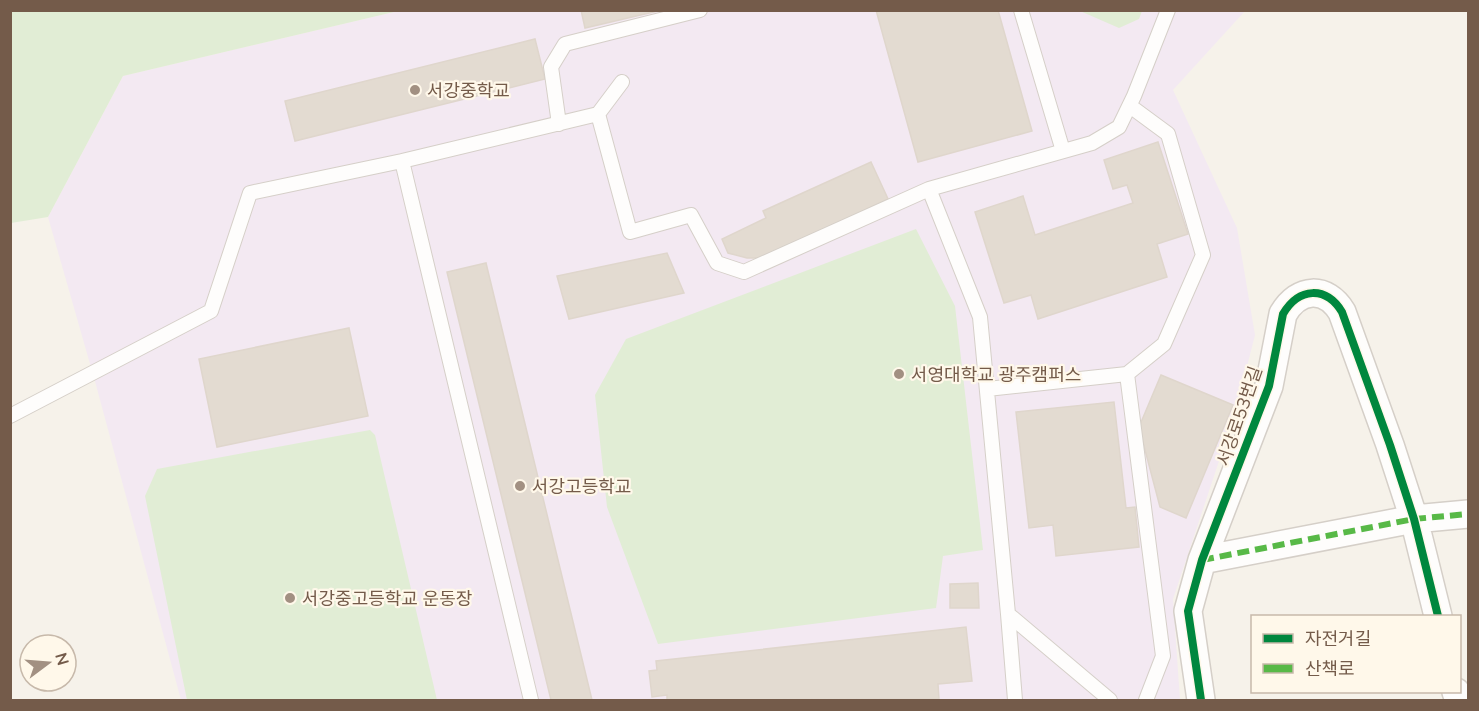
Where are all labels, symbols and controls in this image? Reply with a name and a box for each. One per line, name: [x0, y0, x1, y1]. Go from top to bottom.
place label: 서강중학교: [427, 79, 510, 102]
marker: 서강중학교: [408, 83, 422, 97]
place label: 서영대학교 광주캠퍼스: [911, 363, 1081, 386]
street label: 서강로53번길: [1211, 363, 1267, 469]
marker: 서영대학교 광주캠퍼스: [892, 367, 906, 381]
place label: 서강고등학교: [532, 475, 631, 498]
marker: 서강고등학교: [513, 479, 527, 493]
place label: 서강중고등학교 운동장: [302, 587, 472, 610]
marker: 서강중고등학교 운동장: [283, 591, 297, 605]
legend: [1251, 615, 1461, 693]
text: 자전거길: [1305, 627, 1371, 650]
north arrow: [18, 633, 78, 693]
text: N: [51, 650, 74, 667]
text: 산책로: [1305, 657, 1355, 680]

